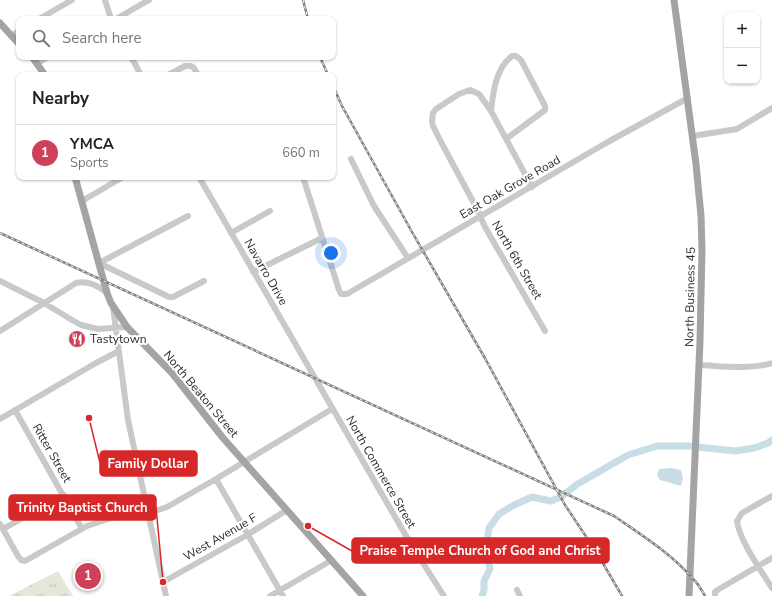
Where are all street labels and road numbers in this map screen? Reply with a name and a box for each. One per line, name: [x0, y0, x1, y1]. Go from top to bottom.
street label: East Oak Grove Road: [457, 152, 563, 222]
street label: North 6th Street: [488, 218, 546, 303]
street label: Navarro Drive: [240, 236, 292, 308]
street label: North Business 45: [681, 247, 699, 347]
street label: North Beaton Street: [160, 347, 243, 441]
street label: North Commerce Street: [342, 413, 420, 532]
street label: Ritter Street: [29, 421, 76, 486]
street label: West Avenue F: [180, 509, 260, 565]

